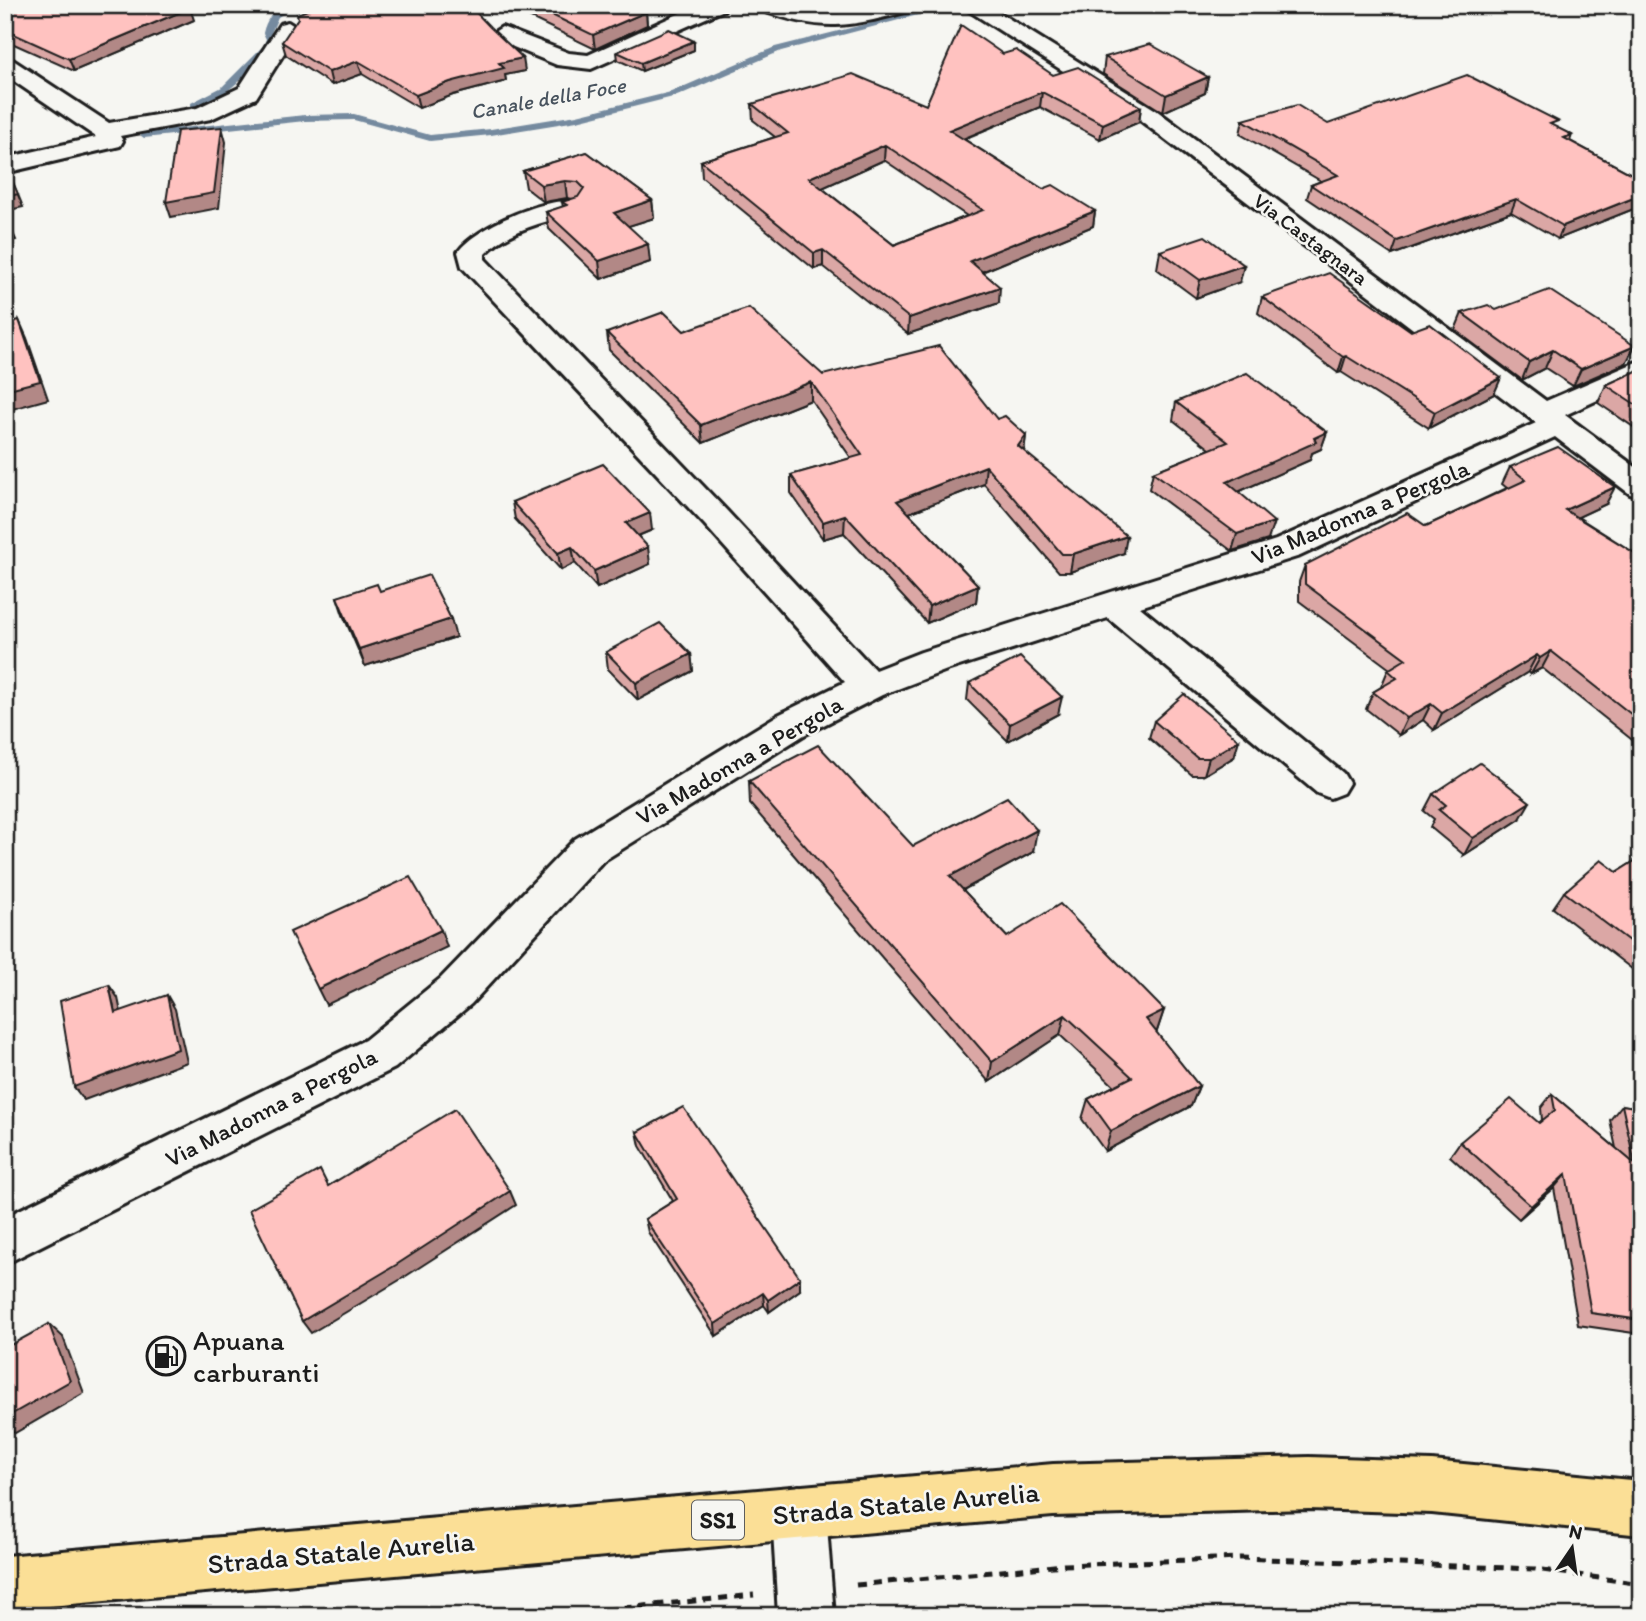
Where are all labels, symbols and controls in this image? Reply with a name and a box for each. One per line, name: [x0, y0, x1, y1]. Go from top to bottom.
water label: Canale della Foce: [468, 72, 629, 124]
street label: Via Castagnara: [1249, 188, 1373, 290]
street label: Via Madonna a Pergola: [1247, 453, 1474, 571]
street label: Via Madonna a Pergola: [630, 689, 848, 831]
street label: Via Madonna a Pergola: [160, 1041, 382, 1173]
place label: Apuana carburanti: [193, 1323, 319, 1389]
fuel station icon: Apuana carburanti: [145, 1335, 187, 1377]
street label: Strada Statale Aurelia: [771, 1474, 1041, 1532]
road number: SS1: [692, 1500, 744, 1540]
north arrow: [1538, 1512, 1608, 1582]
text: N: [1567, 1519, 1585, 1545]
street label: Strada Statale Aurelia: [206, 1523, 476, 1581]

